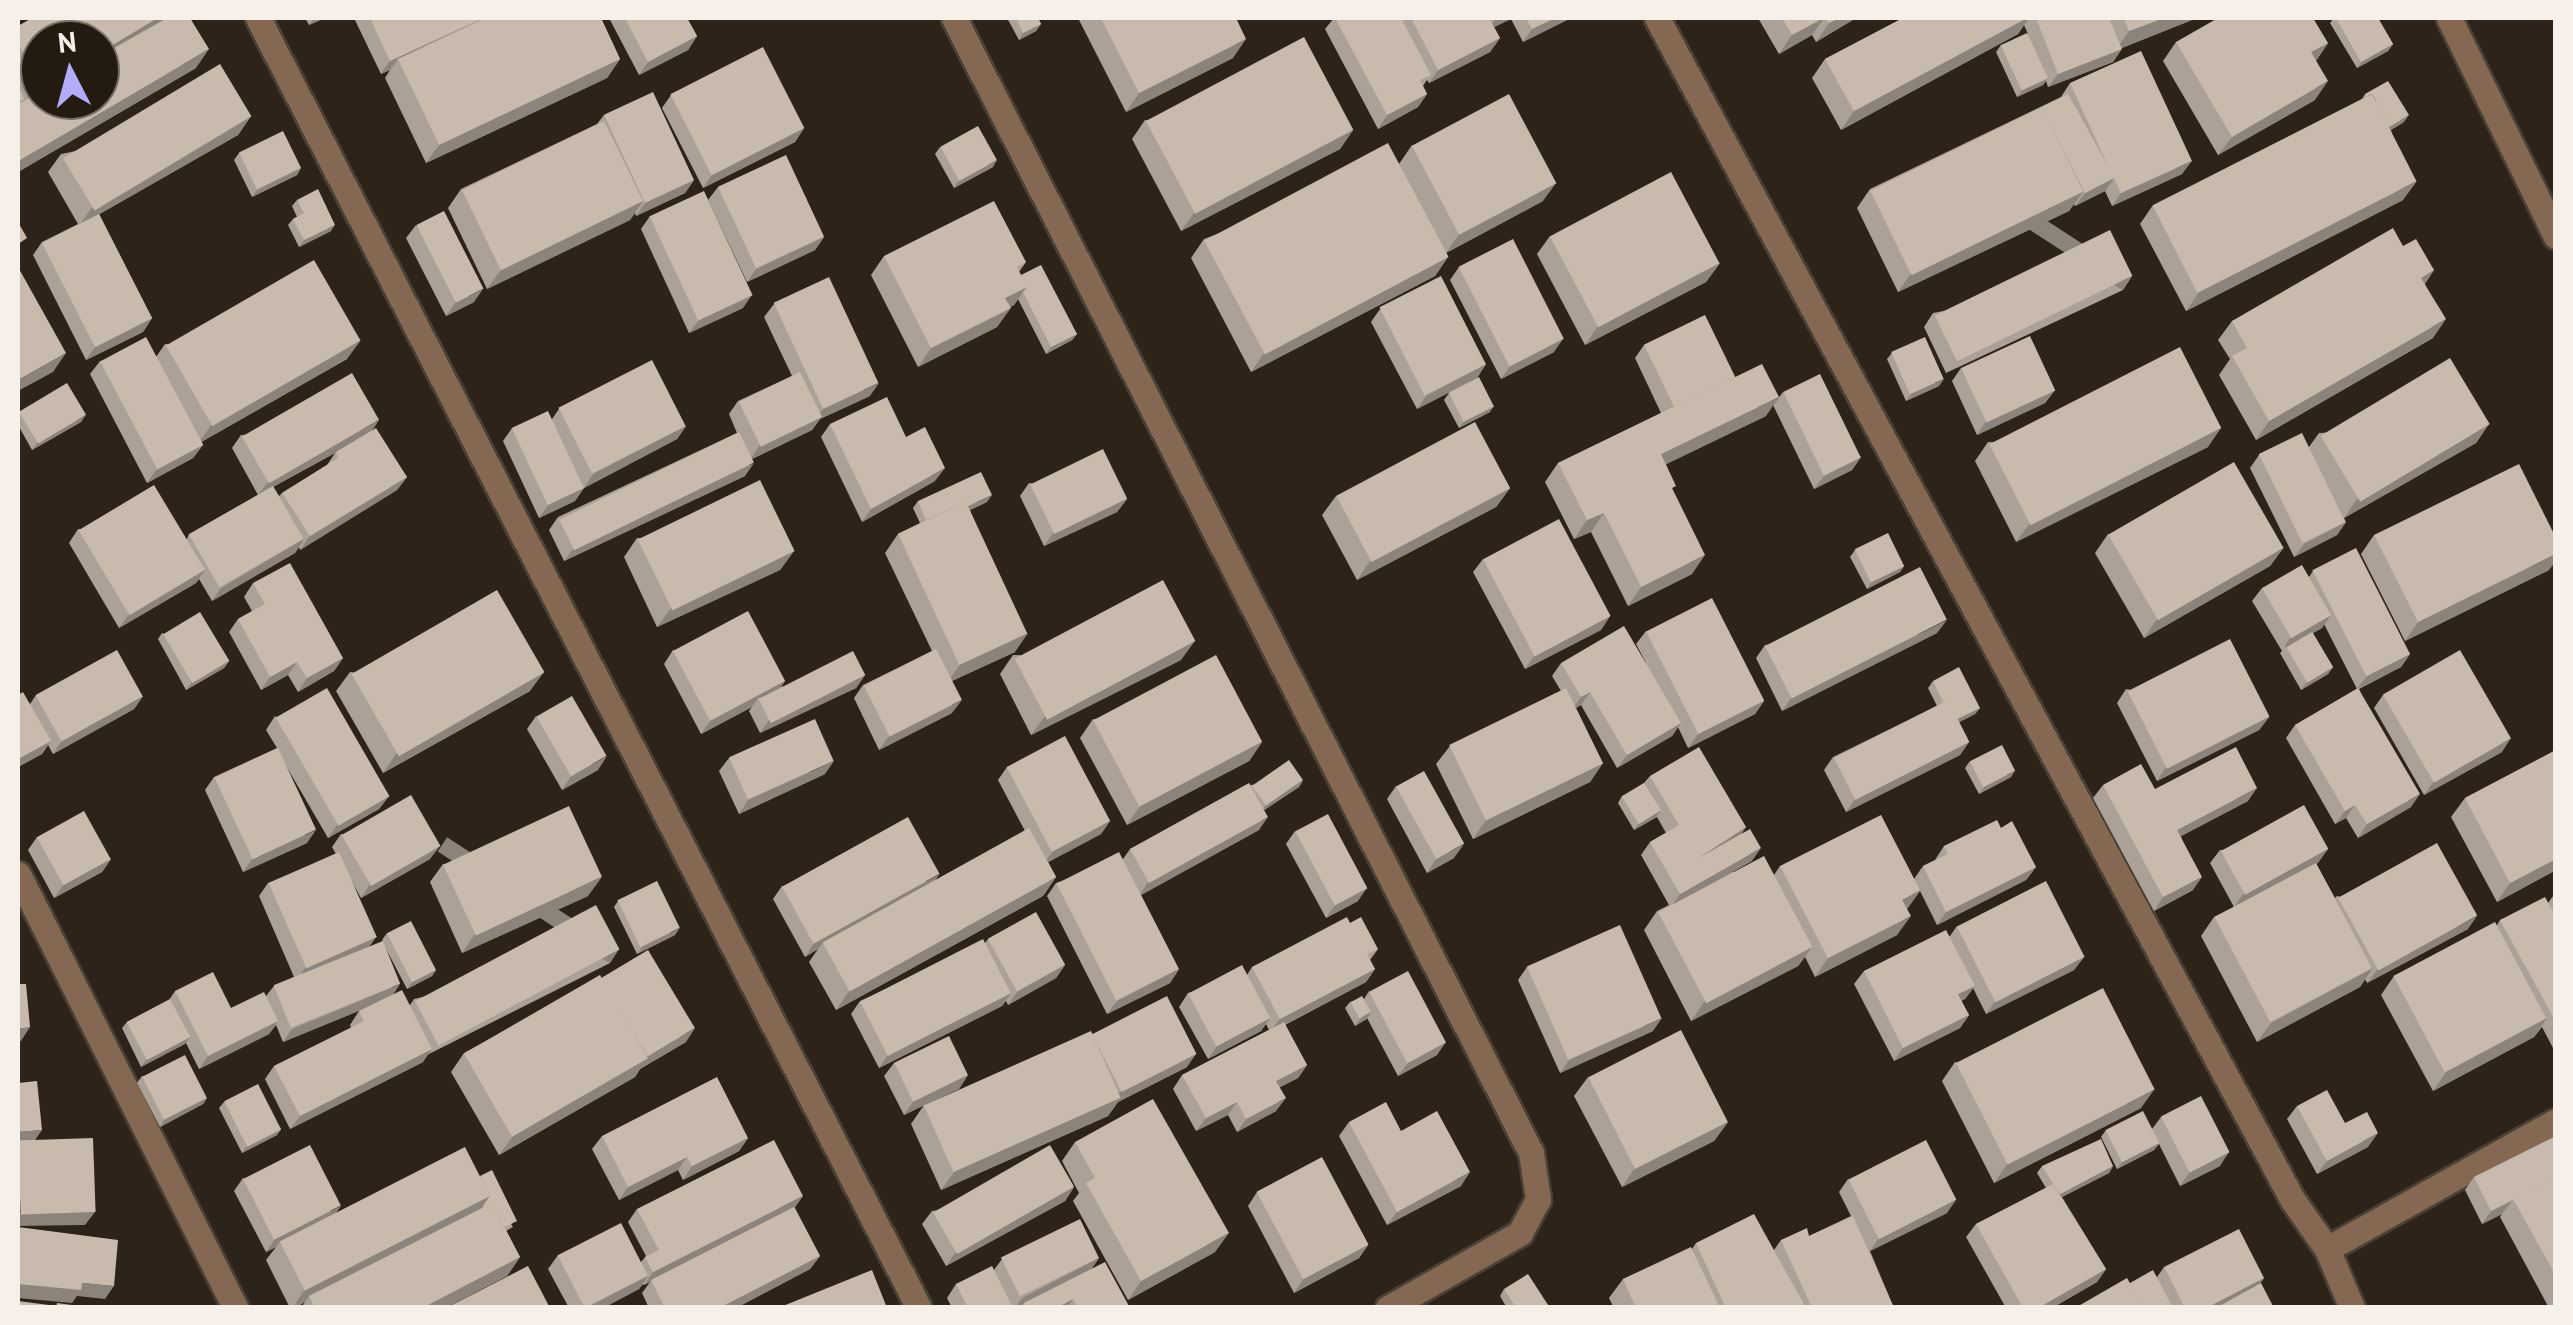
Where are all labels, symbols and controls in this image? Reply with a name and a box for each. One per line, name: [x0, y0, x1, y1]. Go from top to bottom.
north arrow: [20, 20, 120, 120]
text: N: [56, 22, 78, 61]

